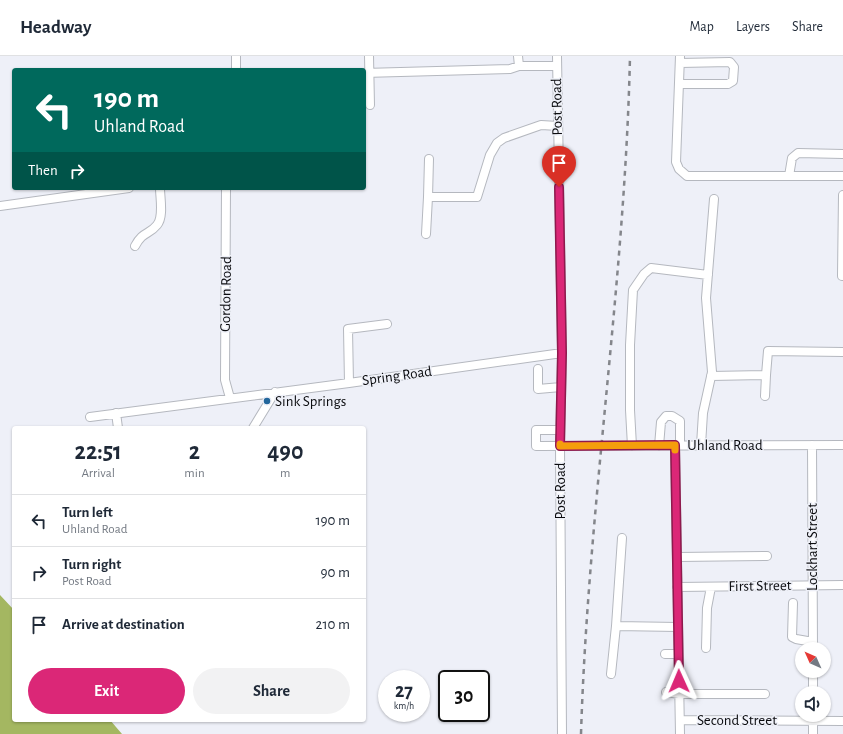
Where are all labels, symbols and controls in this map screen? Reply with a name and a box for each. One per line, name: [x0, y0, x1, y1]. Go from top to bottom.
text: Headway: [20, 18, 91, 37]
text: Map: [689, 20, 714, 34]
text: Layers: [736, 20, 770, 34]
text: Share: [792, 20, 823, 34]
street label: Post Road: [549, 78, 565, 136]
icon: left: [28, 84, 80, 136]
text: 190 m: [94, 85, 159, 113]
text: Uhland Road: [94, 118, 185, 136]
pin: [542, 146, 576, 187]
icon: arrive: [548, 152, 570, 174]
icon: right: [66, 160, 88, 182]
text: Then: [28, 163, 58, 178]
street label: Gordon Road: [218, 256, 234, 332]
street label: Spring Road: [361, 364, 433, 388]
place label: Sink Springs: [275, 394, 346, 409]
marker: Sink Springs: [262, 396, 272, 406]
street label: Uhland Road: [687, 438, 763, 453]
text: 22:51: [75, 440, 122, 464]
text: 2: [189, 440, 200, 464]
text: 490: [267, 440, 303, 464]
street label: Post Road: [553, 462, 568, 520]
text: Arrival: [81, 467, 115, 480]
text: min: [184, 467, 205, 480]
text: m: [280, 467, 291, 480]
street label: Lockhart Street: [805, 503, 820, 591]
text: Turn left: [62, 505, 113, 520]
icon: left: [28, 510, 50, 532]
text: 190 m: [315, 513, 350, 528]
text: Uhland Road: [62, 523, 127, 536]
text: Turn right: [62, 557, 121, 572]
icon: right: [28, 562, 50, 584]
text: 90 m: [321, 565, 350, 580]
text: Post Road: [62, 575, 112, 588]
street label: First Street: [728, 578, 792, 594]
icon: arrive: [28, 614, 50, 636]
text: Arrive at destination: [62, 617, 185, 632]
text: 210 m: [316, 617, 350, 632]
north arrow: [795, 642, 831, 678]
map controls: [795, 642, 831, 722]
position arrow: [658, 660, 700, 702]
button: Exit: [28, 668, 185, 714]
button: Share: [193, 668, 350, 714]
speed limit sign: 30: [438, 670, 490, 722]
text: 27: [395, 681, 413, 701]
button: sound: [795, 686, 831, 722]
text: km/h: [394, 701, 414, 711]
street label: Second Street: [697, 713, 777, 728]

